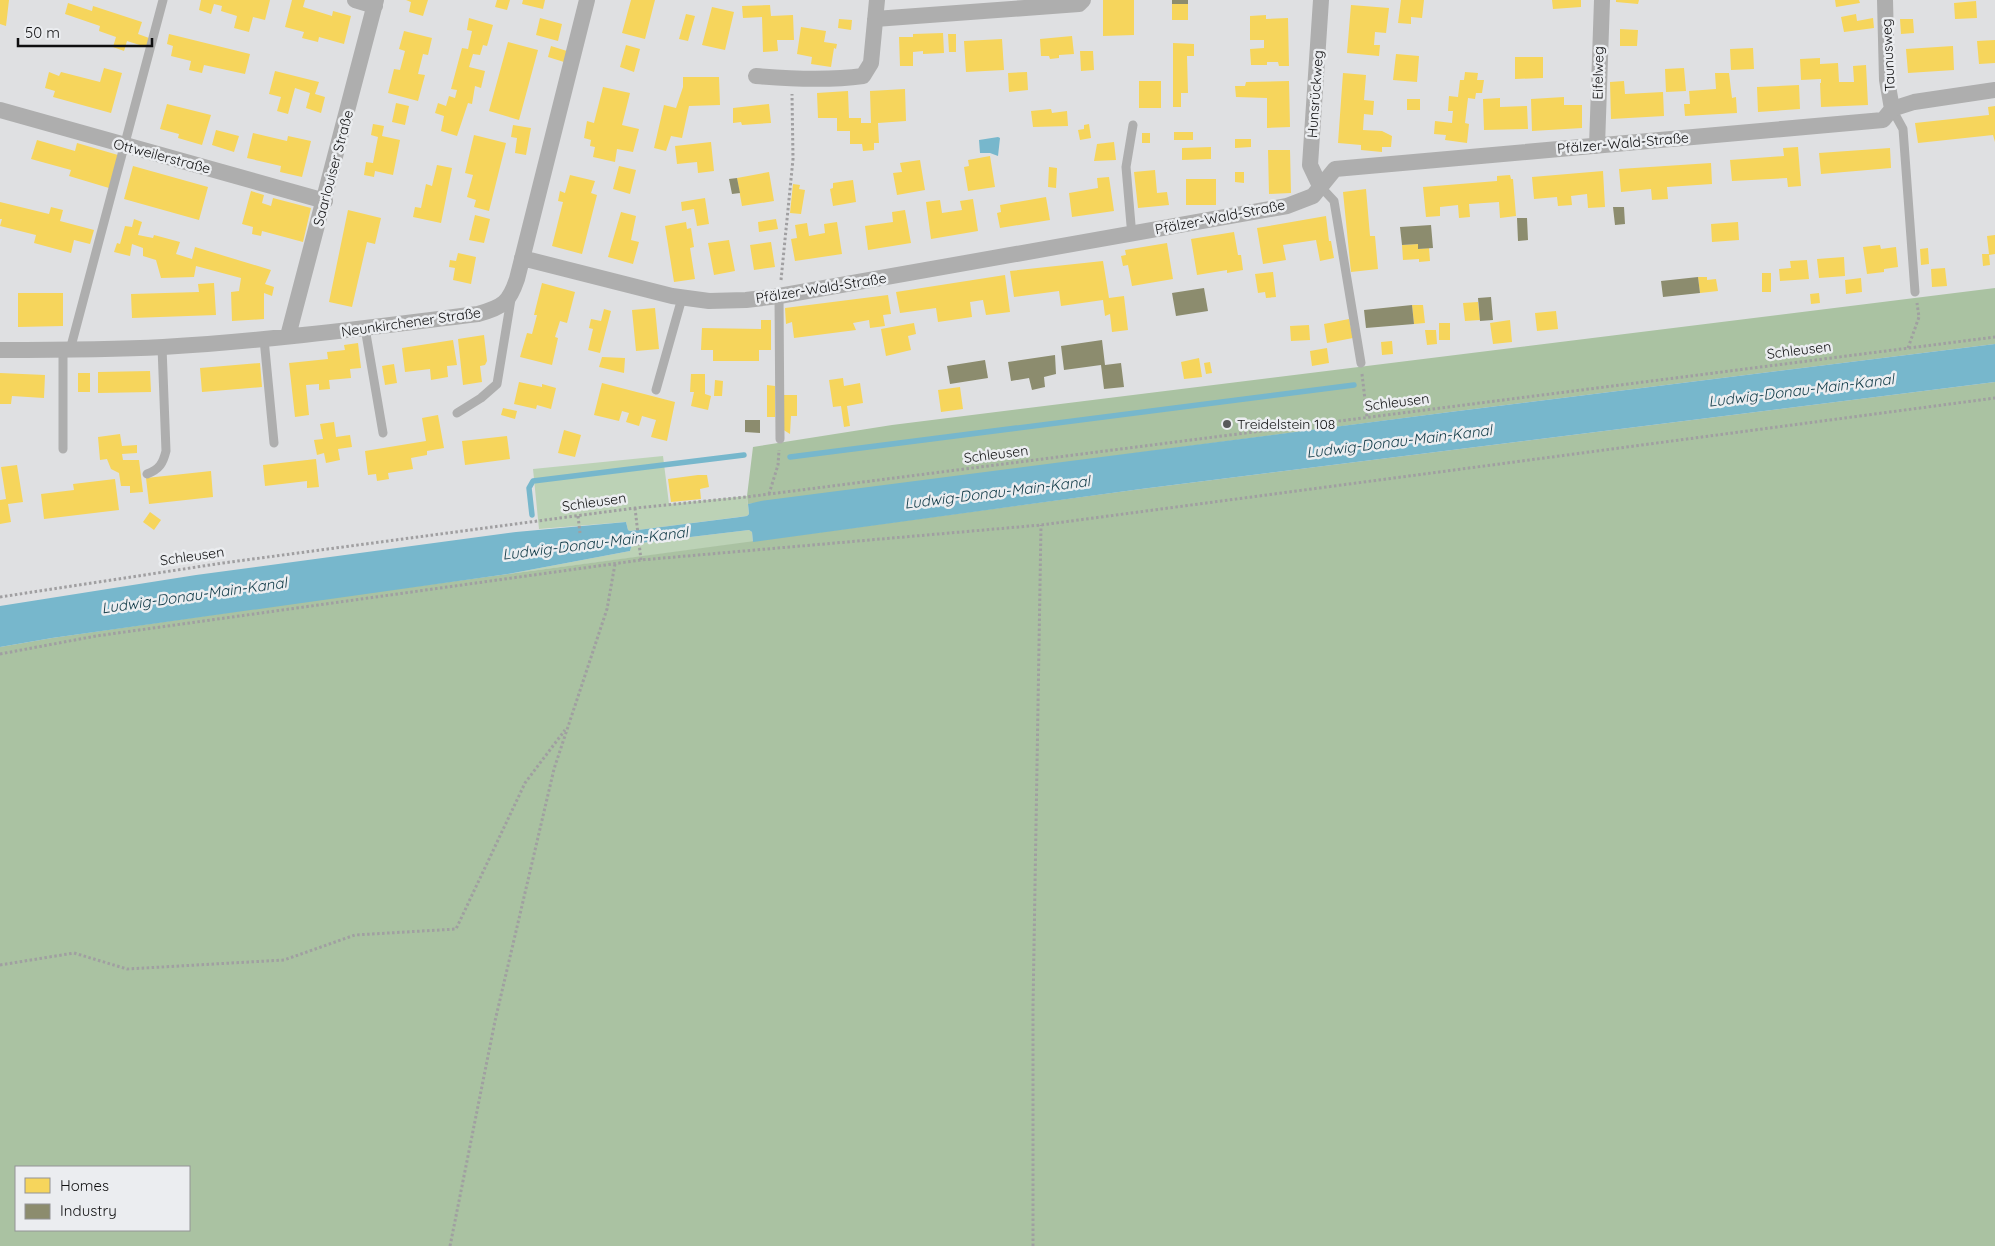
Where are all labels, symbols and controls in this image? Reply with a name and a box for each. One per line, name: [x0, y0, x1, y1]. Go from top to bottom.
scale bar: [18, 15, 151, 47]
street label: Taunusweg: [1877, 18, 1899, 92]
text: 50 m: [25, 23, 60, 42]
street label: Eifelweg: [1589, 46, 1607, 100]
street label: Hunsrückweg: [1303, 50, 1327, 138]
street label: Saarlouiser Straße: [309, 108, 357, 228]
street label: Pfälzer-Wald-Straße: [1556, 128, 1690, 158]
street label: Ottweilerstraße: [111, 134, 213, 178]
street label: Pfälzer-Wald-Straße: [1153, 196, 1287, 238]
street label: Pfälzer-Wald-Straße: [754, 269, 888, 307]
street label: Neunkirchener Straße: [340, 303, 482, 341]
street label: Schleusen: [1766, 337, 1832, 363]
water label: Ludwig-Donau-Main-Kanal: [1707, 369, 1896, 411]
street label: Schleusen: [1364, 389, 1430, 415]
place label: Treidelstein 108: [1237, 415, 1335, 433]
marker: Treidelstein 108: [1221, 418, 1233, 430]
water label: Ludwig-Donau-Main-Kanal: [1305, 420, 1494, 462]
street label: Schleusen: [963, 441, 1029, 467]
water label: Ludwig-Donau-Main-Kanal: [903, 471, 1092, 513]
street label: Schleusen: [561, 489, 627, 515]
water label: Ludwig-Donau-Main-Kanal: [501, 522, 690, 564]
street label: Schleusen: [159, 543, 225, 569]
water label: Ludwig-Donau-Main-Kanal: [100, 572, 289, 617]
legend: [15, 1166, 190, 1231]
text: Homes: [60, 1176, 109, 1195]
text: Industry: [60, 1201, 117, 1220]

